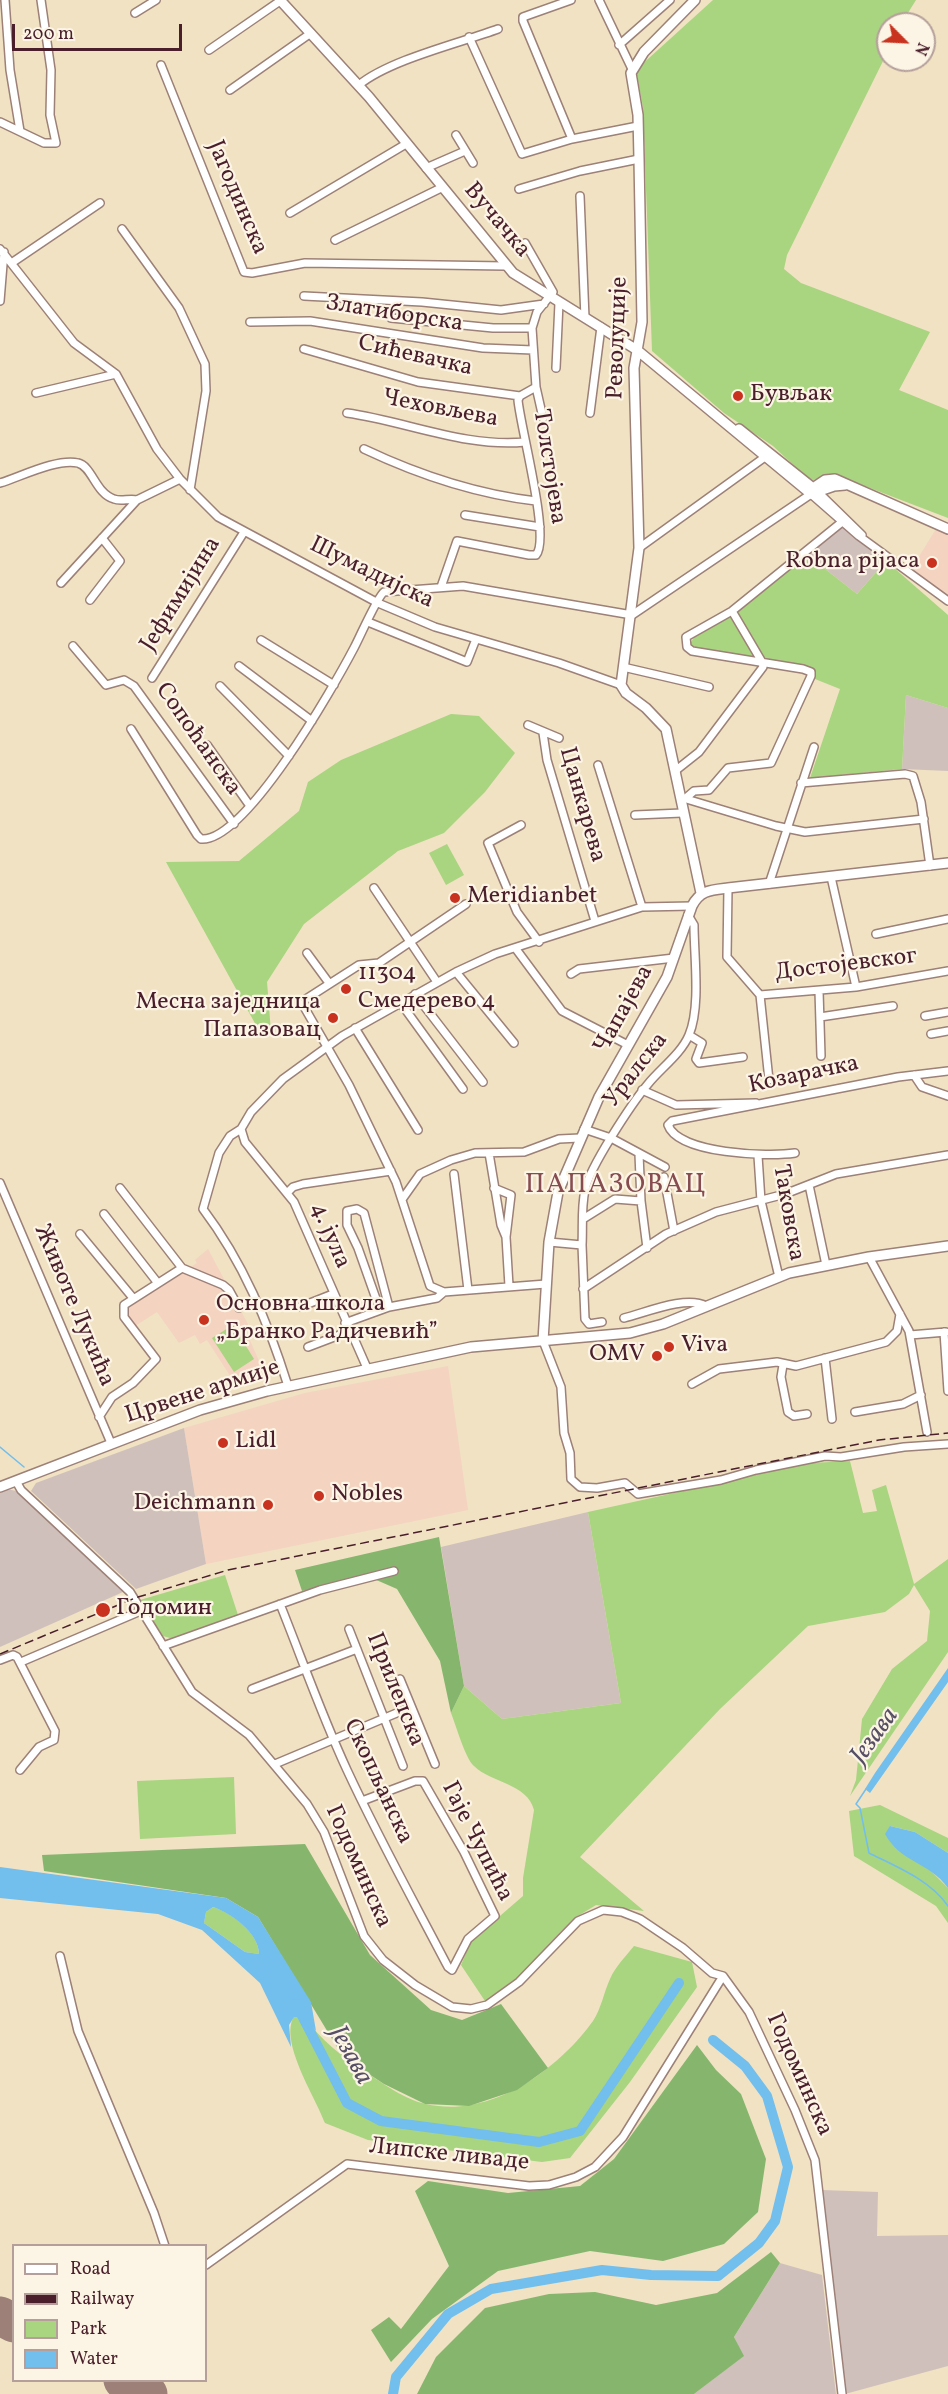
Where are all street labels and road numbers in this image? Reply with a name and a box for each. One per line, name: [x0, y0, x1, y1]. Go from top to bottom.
street label: Јагодинска: [199, 137, 273, 259]
street label: Вучачка: [456, 177, 536, 265]
street label: Револуције: [602, 276, 636, 400]
street label: Златиборска: [323, 290, 465, 340]
street label: Сићевачка: [355, 330, 475, 384]
street label: Чеховљева: [380, 385, 500, 435]
street label: Толстојева: [525, 407, 571, 527]
street label: Шумадијска: [304, 531, 438, 617]
street label: Јефимијина: [135, 532, 229, 658]
street label: Сопоћанска: [148, 678, 246, 802]
street label: Цанкарева: [551, 744, 611, 866]
street label: Достојевског: [773, 943, 919, 989]
street label: Чапајева: [589, 961, 661, 1059]
street label: Уралска: [599, 1027, 675, 1115]
street label: Козарачка: [746, 1050, 862, 1102]
street label: Таковска: [764, 1163, 810, 1263]
street label: 4. јула: [302, 1199, 356, 1273]
street label: Животе Лукића: [26, 1221, 120, 1391]
street label: Црвене армије: [122, 1354, 284, 1432]
street label: Прилепска: [358, 1629, 430, 1751]
street label: Скопљанска: [336, 1715, 418, 1849]
street label: Гаје Чупића: [433, 1777, 519, 1907]
street label: Годоминска: [317, 1801, 397, 1933]
street label: Годоминска: [758, 2009, 838, 2141]
street label: Липске ливаде: [367, 2133, 531, 2179]

